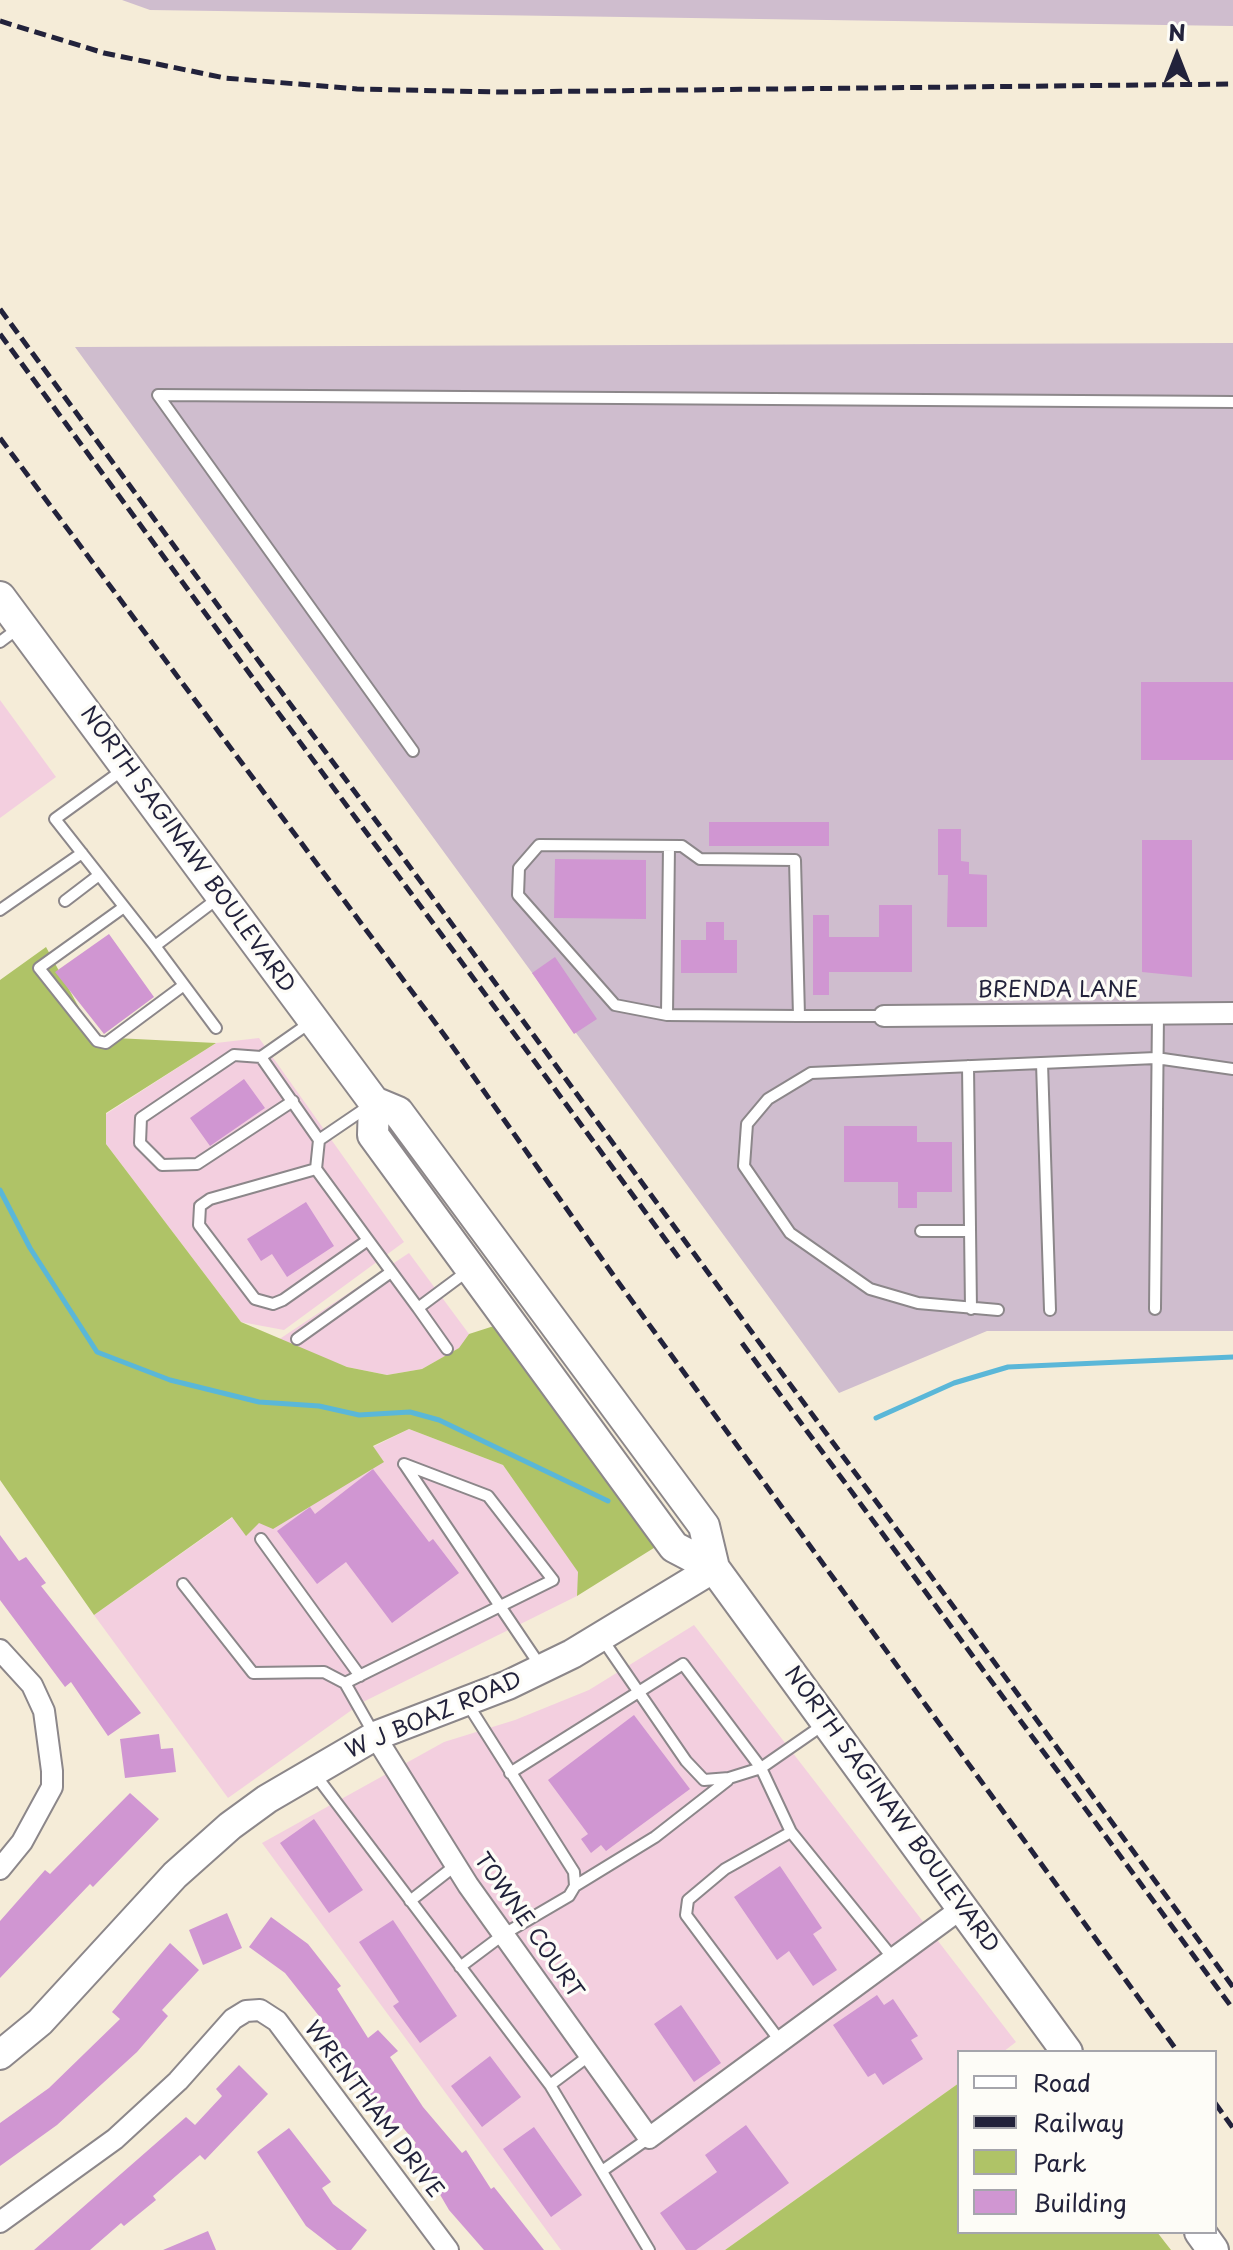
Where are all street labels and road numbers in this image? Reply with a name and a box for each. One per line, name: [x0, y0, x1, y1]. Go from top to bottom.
street label: NORTH SAGINAW BOULEVARD: [74, 702, 300, 998]
street label: BRENDA LANE: [977, 978, 1139, 1004]
street label: NORTH SAGINAW BOULEVARD: [778, 1662, 1004, 1958]
street label: W J BOAZ ROAD: [342, 1667, 526, 1765]
street label: TOWNE COURT: [468, 1848, 588, 2004]
street label: WRENTHAM DRIVE: [298, 2017, 448, 2203]

